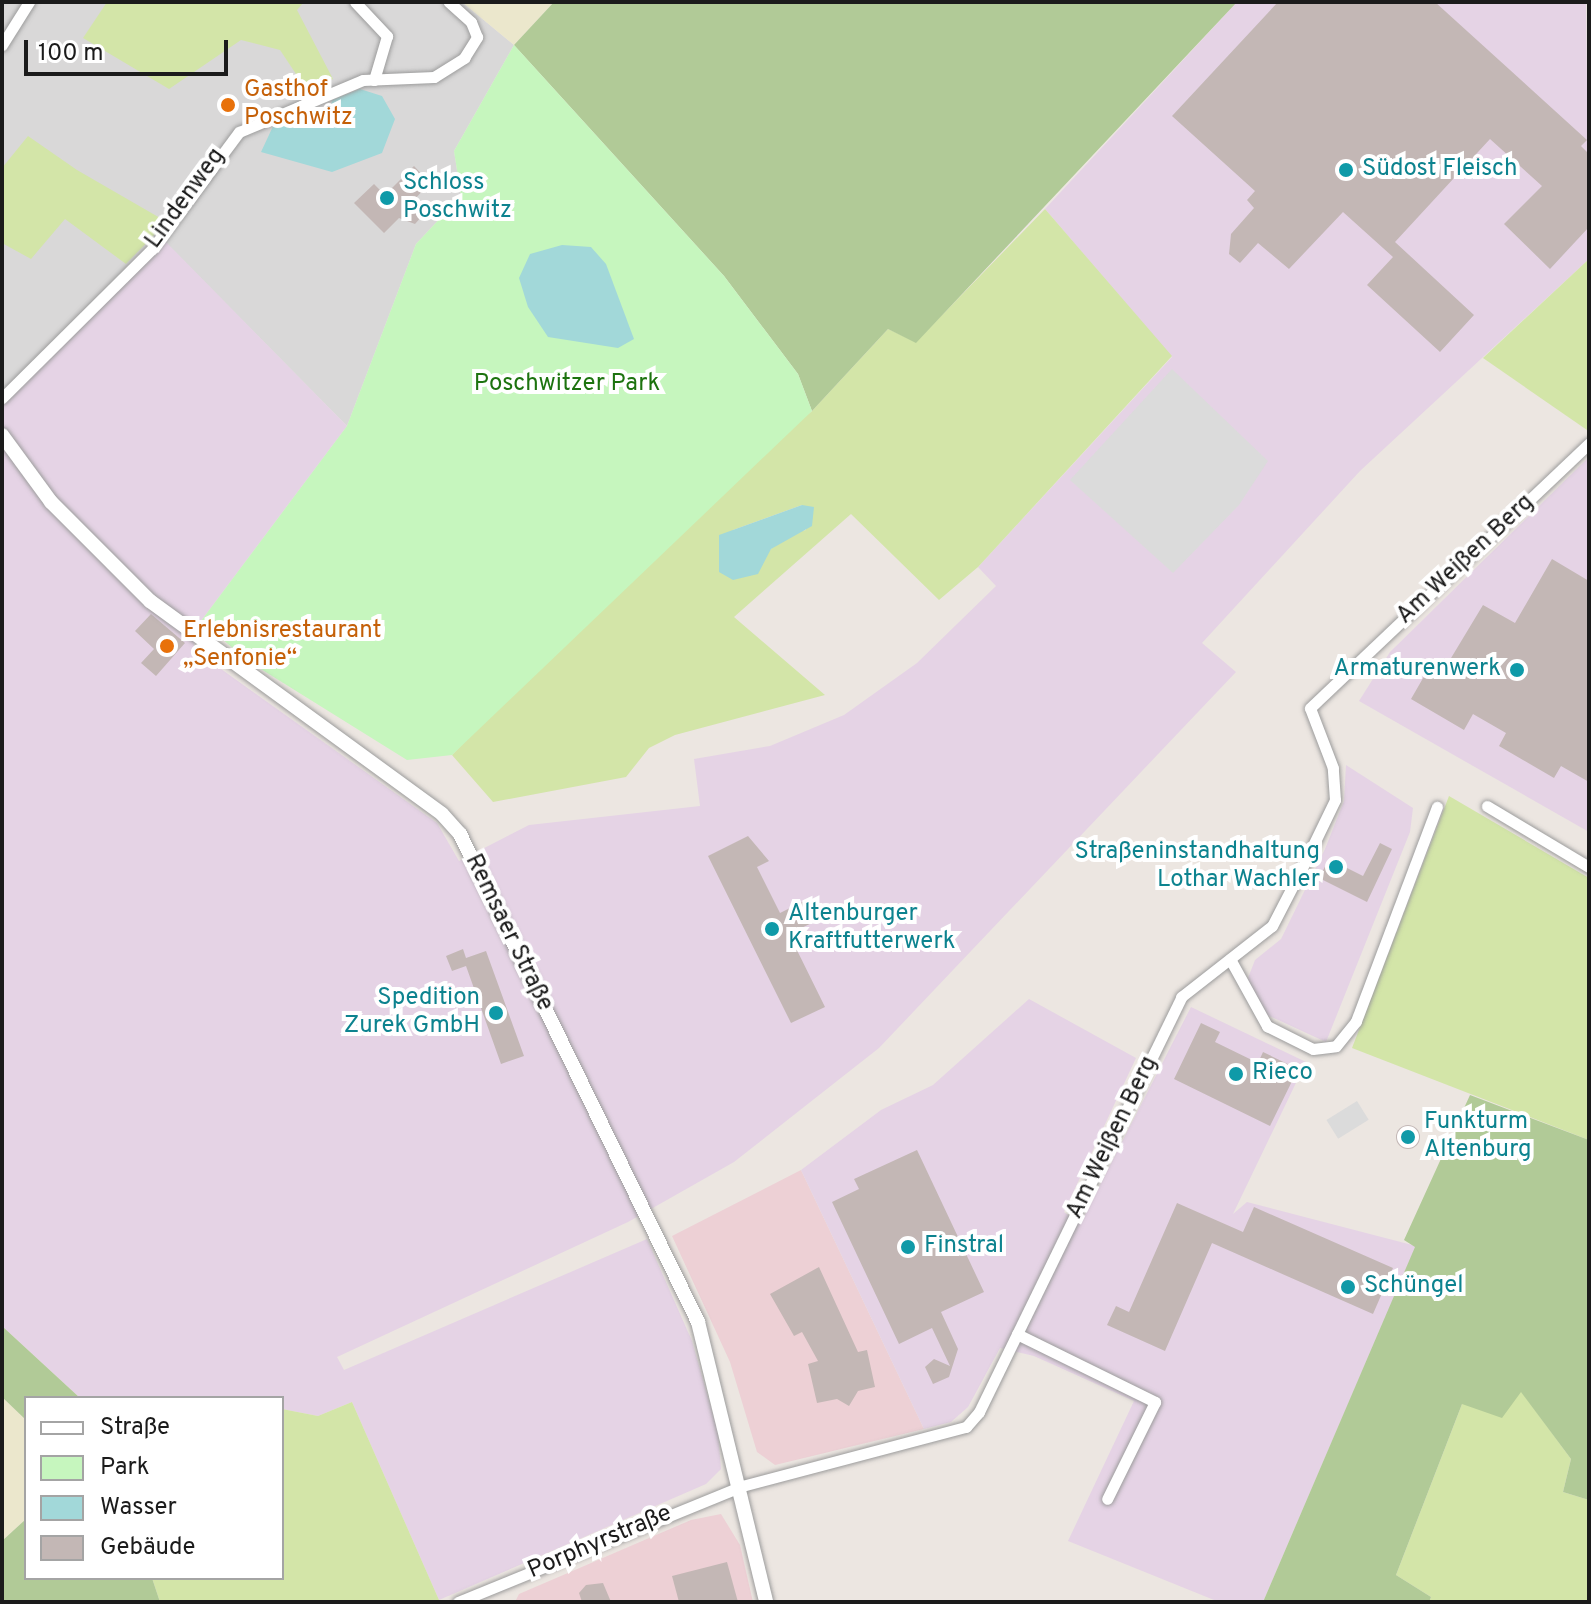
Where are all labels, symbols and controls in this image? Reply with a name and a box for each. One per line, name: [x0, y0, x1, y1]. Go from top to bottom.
scale bar: [28, 24, 232, 74]
text: 100 m: [38, 39, 104, 69]
place label: Gasthof Poschwitz: [244, 77, 353, 133]
marker: Gasthof Poschwitz: [219, 96, 237, 114]
street label: Lindenweg: [140, 143, 232, 255]
place label: Südost Fleisch: [1362, 156, 1518, 184]
marker: Südost Fleisch: [1337, 161, 1355, 179]
place label: Schloss Poschwitz: [403, 170, 512, 226]
marker: Schloss Poschwitz: [378, 189, 396, 207]
park label: Poschwitzer Park: [474, 371, 660, 399]
street label: Am Weißen Berg: [1391, 489, 1541, 631]
place label: Erlebnisrestaurant „Senfonie“: [183, 618, 381, 674]
marker: Erlebnisrestaurant „Senfonie“: [158, 637, 176, 655]
place label: Armaturenwerk: [1333, 656, 1501, 684]
marker: Armaturenwerk: [1508, 661, 1526, 679]
place label: Straßeninstandhaltung Lothar Wachler: [1075, 839, 1320, 895]
street label: Remsaer Straße: [458, 850, 558, 1016]
marker: Straßeninstandhaltung Lothar Wachler: [1327, 858, 1345, 876]
place label: Altenburger Kraftfutterwerk: [788, 901, 955, 957]
marker: Altenburger Kraftfutterwerk: [763, 920, 781, 938]
place label: Spedition Zurek GmbH: [344, 985, 480, 1041]
marker: Spedition Zurek GmbH: [487, 1004, 505, 1022]
street label: Am Weißen Berg: [1061, 1052, 1165, 1224]
place label: Rieco: [1252, 1060, 1313, 1088]
marker: Rieco: [1227, 1065, 1245, 1083]
place label: Funkturm Altenburg: [1424, 1109, 1531, 1165]
marker: Funkturm Altenburg: [1399, 1128, 1417, 1146]
place label: Finstral: [924, 1233, 1004, 1261]
marker: Finstral: [899, 1238, 917, 1256]
place label: Schüngel: [1364, 1273, 1463, 1301]
marker: Schüngel: [1339, 1278, 1357, 1296]
legend: [24, 1396, 284, 1580]
text: Straße: [100, 1413, 170, 1443]
text: Park: [100, 1453, 150, 1483]
text: Wasser: [100, 1493, 177, 1523]
street label: Porphyrstraße: [524, 1500, 676, 1586]
text: Gebäude: [100, 1533, 195, 1563]

